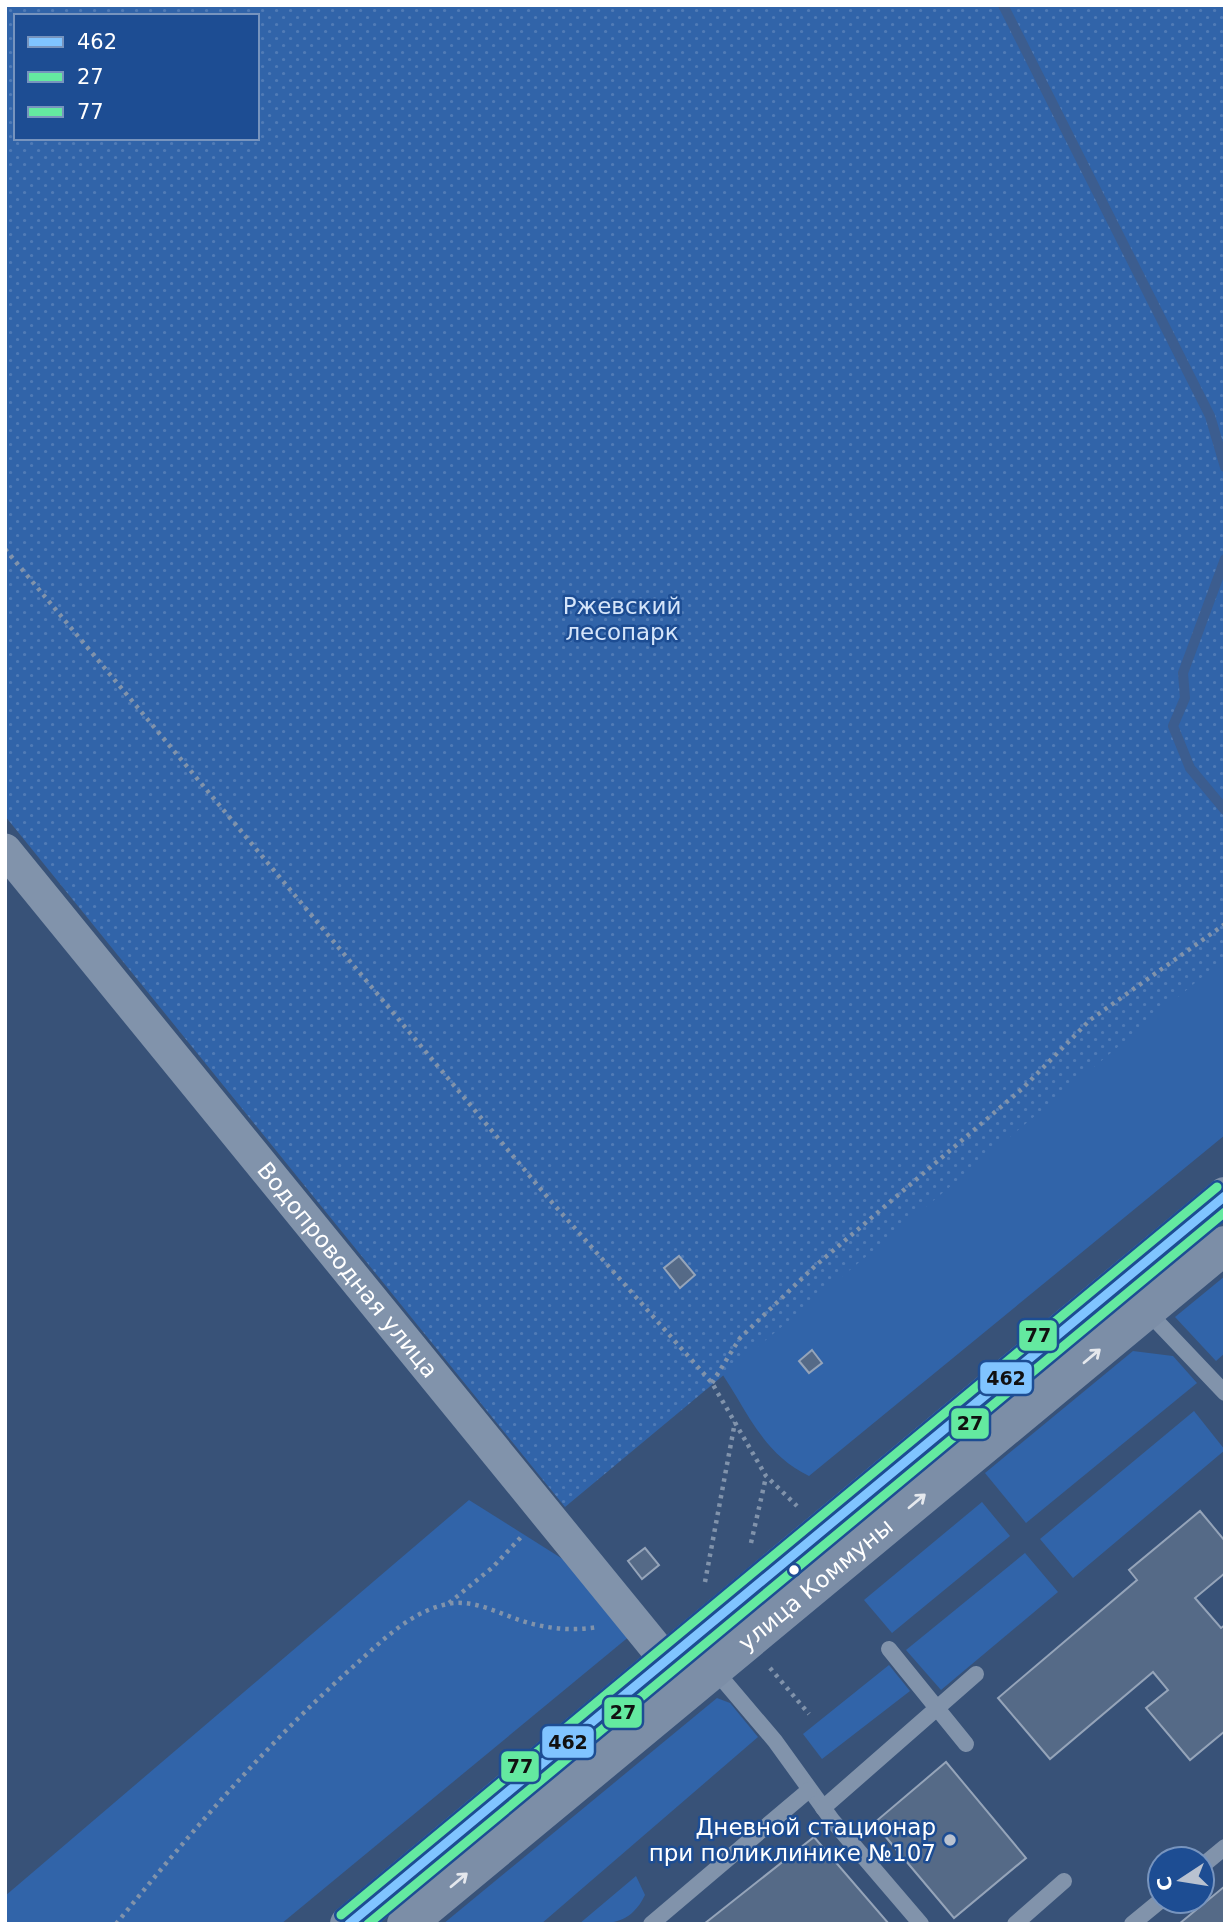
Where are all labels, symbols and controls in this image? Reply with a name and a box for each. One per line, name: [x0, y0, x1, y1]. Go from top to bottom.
legend: [14, 14, 259, 140]
text: 462: [77, 30, 117, 54]
text: 27: [77, 65, 104, 89]
text: 77: [77, 100, 104, 124]
park label: Ржевский лесопарк: [563, 593, 681, 645]
street label: Водопроводная улица: [252, 1157, 443, 1383]
line badge: 77: [1018, 1319, 1058, 1352]
text: 77: [1025, 1324, 1051, 1346]
one-way arrow: [1083, 1348, 1101, 1364]
line badge: 462: [979, 1361, 1033, 1395]
text: 462: [986, 1367, 1026, 1389]
line badge: 27: [950, 1407, 990, 1440]
text: 27: [957, 1412, 983, 1434]
one-way arrow: [908, 1493, 926, 1509]
street label: улица Коммуны: [733, 1513, 898, 1656]
unlabelled marker: [787, 1563, 801, 1577]
line badge: 27: [603, 1696, 643, 1729]
text: 27: [610, 1701, 636, 1723]
line badge: 462: [541, 1725, 595, 1759]
text: 462: [548, 1731, 588, 1753]
line badge: 77: [500, 1750, 540, 1783]
text: 77: [507, 1755, 533, 1777]
place label: Дневной стационар при поликлинике №107: [649, 1814, 936, 1866]
marker: Дневной стационар при поликлинике №107: [942, 1832, 958, 1848]
north arrow: [1146, 1845, 1216, 1915]
one-way arrow: [449, 1872, 467, 1888]
text: С: [1152, 1874, 1177, 1893]

